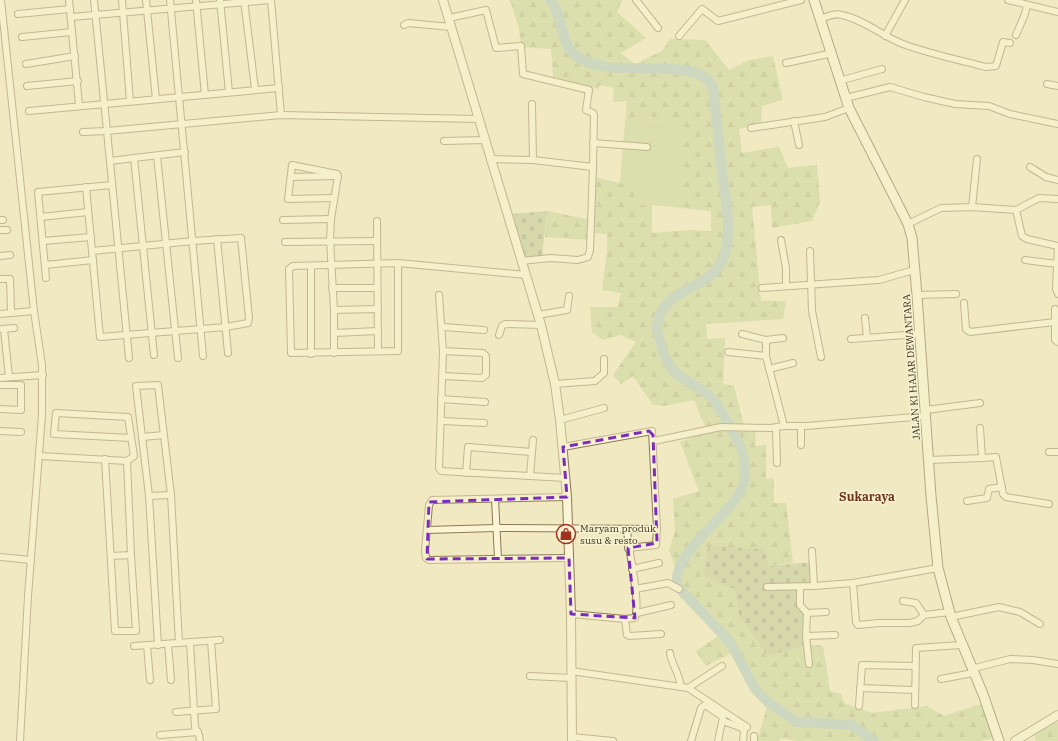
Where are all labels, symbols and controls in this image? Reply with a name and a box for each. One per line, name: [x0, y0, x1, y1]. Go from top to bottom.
street label: JALAN KI HAJAR DEWANTARA: [900, 294, 923, 440]
district label: Sukaraya: [839, 489, 895, 504]
place label: Maryam produk susu & resto: [580, 522, 656, 547]
shop icon: Maryam produk susu & resto: [555, 523, 577, 545]

